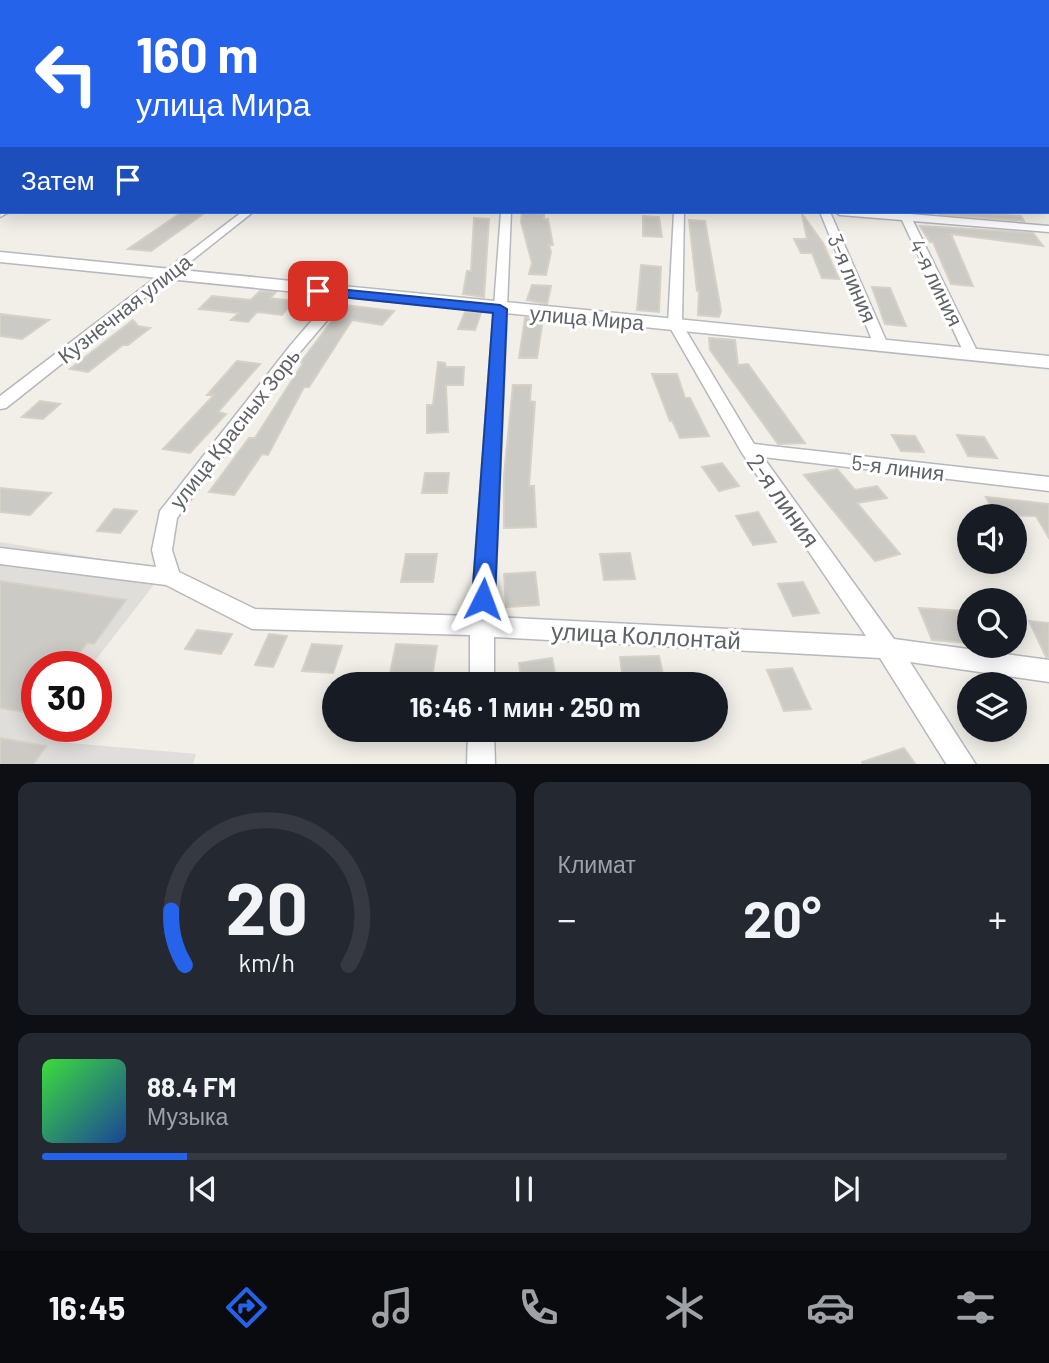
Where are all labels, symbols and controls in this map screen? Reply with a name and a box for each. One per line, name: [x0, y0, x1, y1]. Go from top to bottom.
text: 160 m: [136, 24, 258, 83]
icon: left: [21, 28, 112, 119]
text: улица Мира: [136, 84, 311, 122]
icon: arrive: [109, 161, 147, 199]
text: Затем: [21, 164, 95, 195]
street label: 3-я линия: [823, 230, 883, 326]
street label: 4-я линия: [905, 234, 969, 330]
street label: Кузнечная улица: [52, 248, 196, 368]
pin: [288, 261, 348, 321]
icon: arrive: [299, 272, 337, 310]
street label: улица Мира: [529, 300, 645, 334]
street label: улица Красных Зорь: [164, 343, 304, 513]
street label: 2-я линия: [741, 448, 827, 552]
street label: 5-я линия: [850, 449, 946, 485]
map controls: [957, 504, 1027, 742]
button: sound: [957, 504, 1027, 574]
position arrow: [446, 562, 520, 636]
button: search: [957, 588, 1027, 658]
street label: улица Коллонтай: [550, 616, 742, 654]
speed limit sign: 30: [21, 651, 112, 742]
button: layers: [957, 672, 1027, 742]
text: 16:46 · 1 мин · 250 m: [410, 691, 640, 722]
text: Климат: [558, 850, 636, 878]
text: 20: [226, 862, 308, 950]
text: 20°: [743, 886, 821, 948]
text: −: [558, 895, 577, 941]
text: +: [988, 895, 1007, 941]
text: km/h: [238, 946, 295, 976]
text: 88.4 FM: [147, 1071, 236, 1102]
text: Музыка: [147, 1102, 228, 1130]
icon: previous: [184, 1170, 222, 1208]
icon: pause: [505, 1170, 543, 1208]
icon: next: [827, 1170, 865, 1208]
icon: directions: [222, 1283, 271, 1332]
icon: music: [368, 1283, 417, 1332]
icon: phone: [514, 1283, 563, 1332]
icon: climate: [660, 1283, 709, 1332]
icon: car: [806, 1283, 855, 1332]
icon: filters: [951, 1283, 1000, 1332]
text: 16:45: [48, 1288, 125, 1326]

